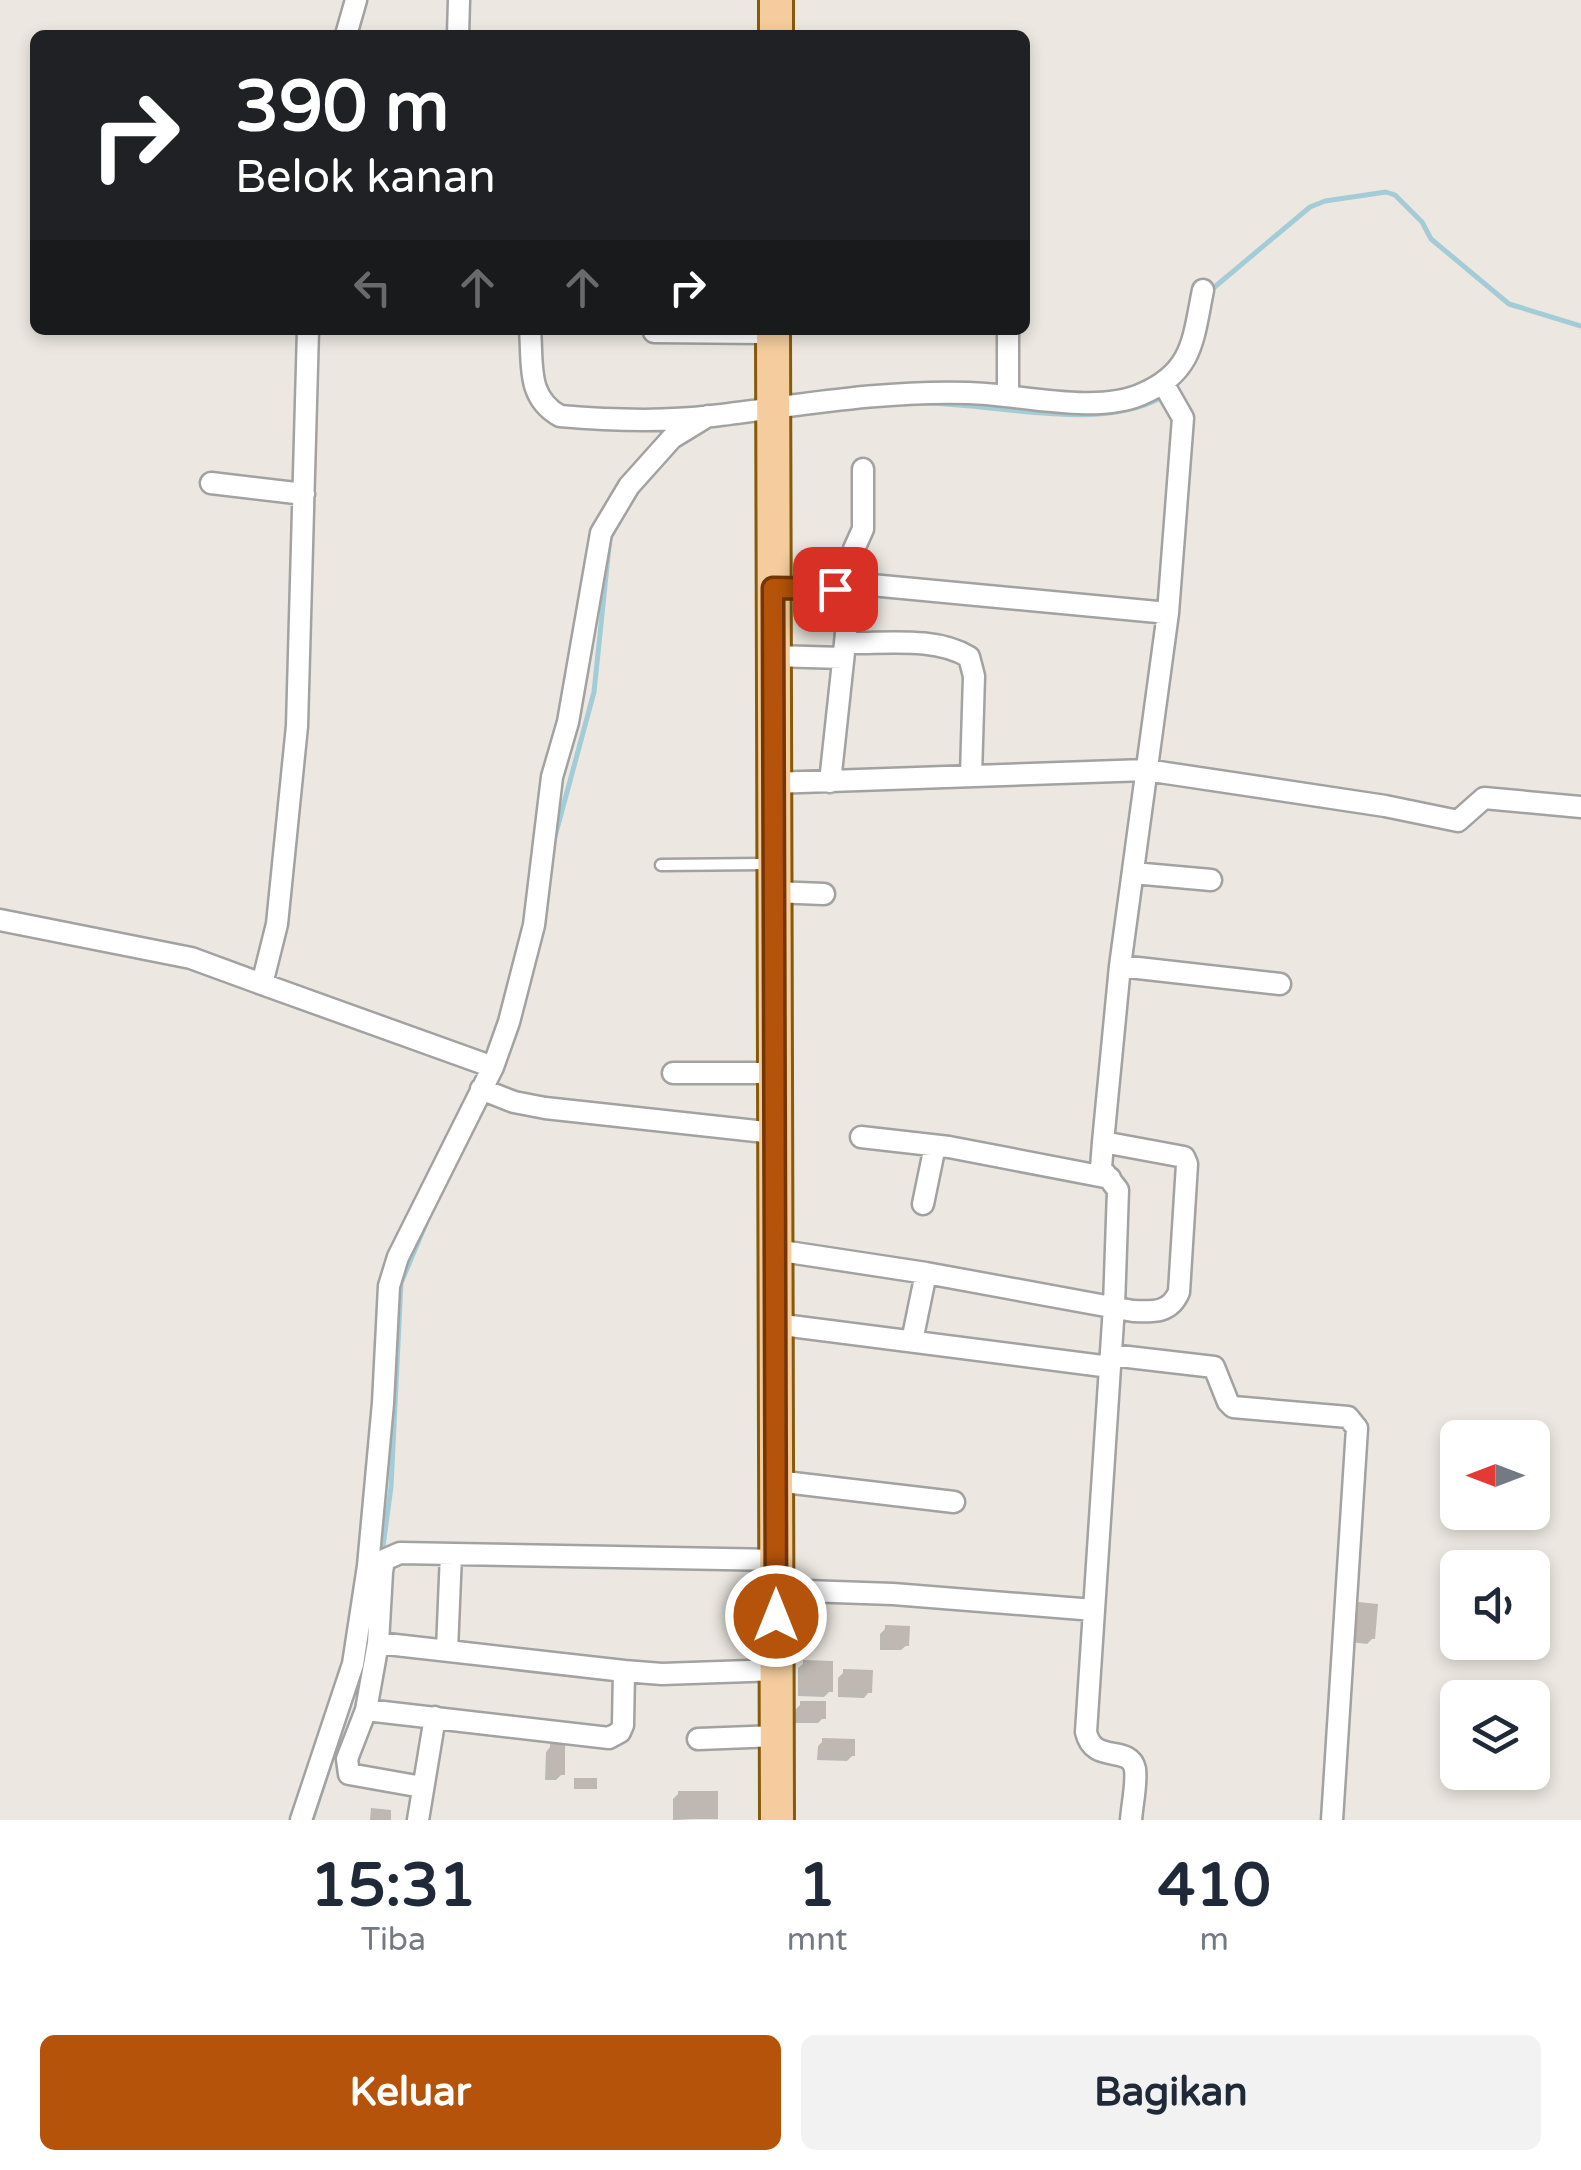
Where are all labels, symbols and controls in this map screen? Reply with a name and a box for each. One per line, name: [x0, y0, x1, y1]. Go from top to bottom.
text: 390 m: [235, 66, 449, 150]
icon: right: [70, 70, 200, 200]
text: Belok kanan: [235, 151, 496, 205]
icon: left: [345, 260, 400, 315]
icon: ahead: [450, 260, 505, 315]
icon: ahead: [555, 260, 610, 315]
icon: right: [660, 260, 715, 315]
pin: [793, 547, 878, 632]
icon: arrive: [808, 562, 863, 617]
north arrow: [1440, 1420, 1550, 1530]
map controls: [1440, 1420, 1550, 1790]
button: sound: [1440, 1550, 1550, 1660]
position arrow: [724, 1564, 828, 1668]
button: layers: [1440, 1680, 1550, 1790]
text: 15:31: [310, 1850, 477, 1922]
text: 1: [798, 1850, 836, 1922]
text: 410: [1158, 1850, 1271, 1922]
text: Tiba: [361, 1921, 426, 1959]
text: mnt: [787, 1921, 847, 1959]
text: m: [1200, 1921, 1229, 1959]
button: Keluar: [40, 2035, 781, 2150]
button: Bagikan: [801, 2035, 1541, 2150]

